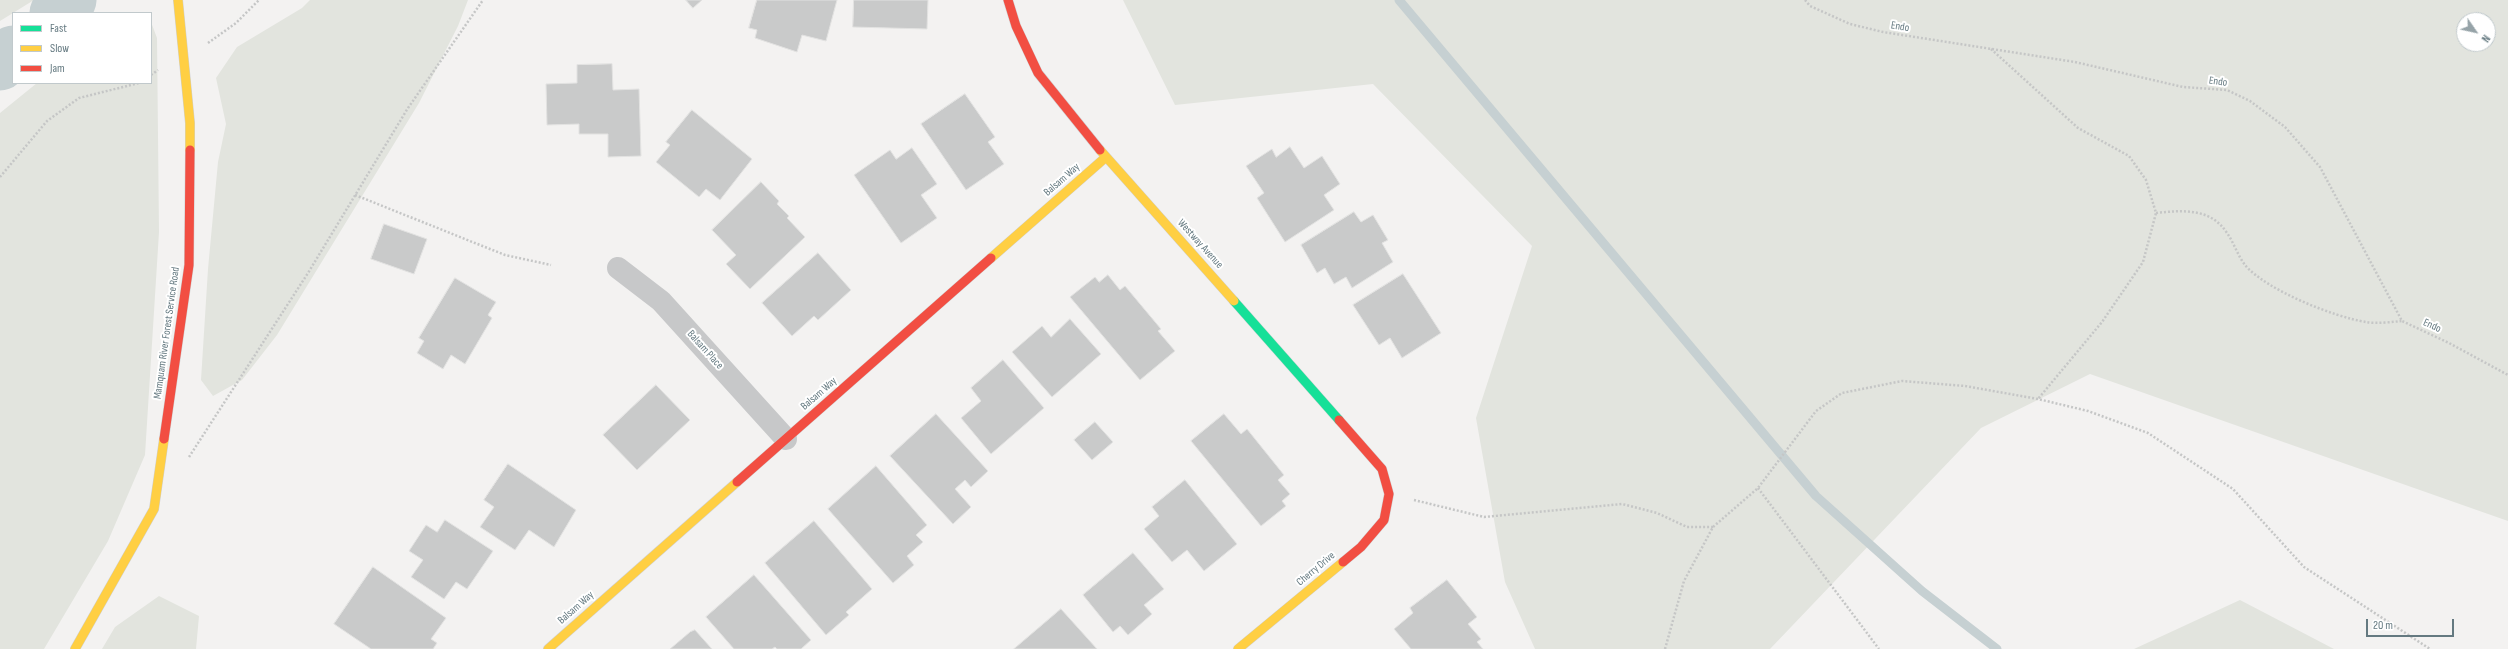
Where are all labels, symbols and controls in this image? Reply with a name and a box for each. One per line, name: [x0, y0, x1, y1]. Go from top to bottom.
legend: [12, 12, 152, 84]
north arrow: [2456, 12, 2496, 52]
street label: Endo: [1890, 19, 1910, 35]
text: Fast: [50, 21, 67, 36]
text: N: [2479, 32, 2493, 45]
text: Slow: [50, 41, 69, 56]
text: Jam: [50, 61, 65, 76]
street label: Endo: [2208, 74, 2228, 90]
street label: Balsam Way: [1041, 161, 1083, 199]
street label: Westway Avenue: [1174, 217, 1226, 271]
street label: Mamquam River Forest Service Road: [151, 266, 183, 400]
street label: Endo: [2421, 316, 2443, 336]
street label: Balsam Place: [684, 328, 726, 372]
street label: Balsam Way: [798, 375, 840, 413]
street label: Cherry Drive: [1294, 549, 1338, 589]
street label: Balsam Way: [555, 589, 597, 627]
scale bar: [2368, 611, 2456, 637]
text: 20 m: [2373, 618, 2393, 633]

